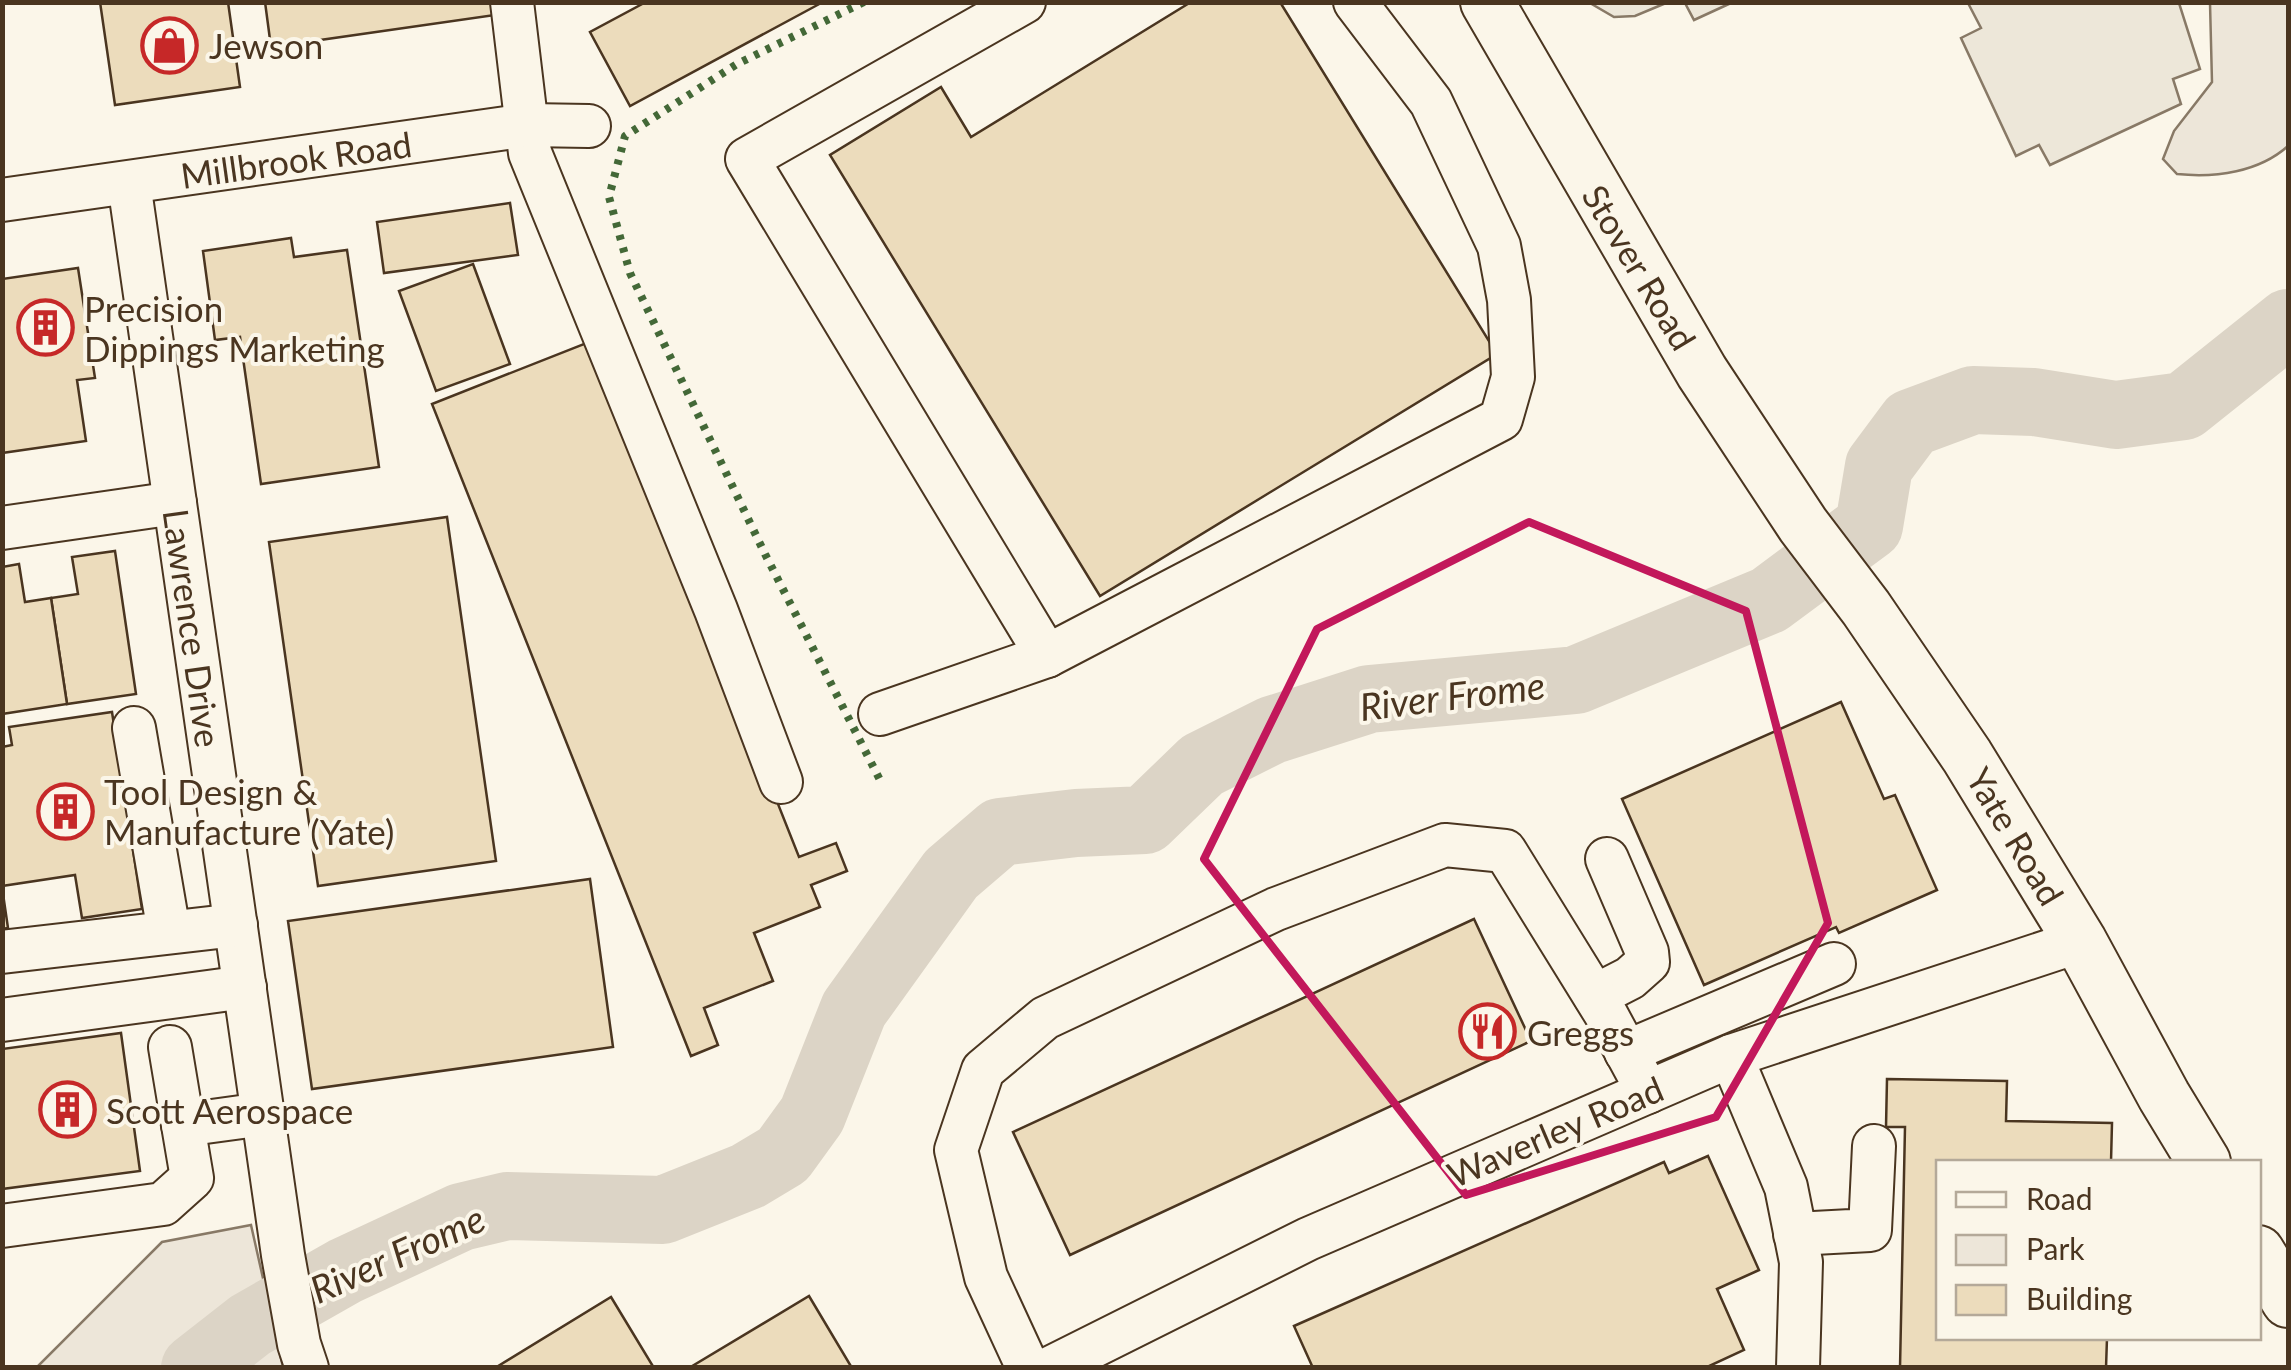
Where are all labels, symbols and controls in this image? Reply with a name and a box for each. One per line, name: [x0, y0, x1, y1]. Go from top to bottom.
shop icon: Jewson: [140, 15, 200, 75]
place label: Jewson: [209, 24, 323, 66]
street label: Millbrook Road: [178, 122, 414, 196]
street label: Stover Road: [1574, 177, 1706, 357]
place label: Precision Dippings Marketing: [84, 287, 385, 369]
building icon: Precision Dippings Marketing: [15, 298, 75, 358]
street label: Lawrence Drive: [155, 506, 231, 750]
water label: River Frome: [1357, 661, 1547, 729]
street label: Yate Road: [1959, 760, 2073, 912]
place label: Tool Design & Manufacture (Yate): [104, 770, 394, 852]
building icon: Tool Design & Manufacture (Yate): [35, 781, 95, 841]
restaurant icon: Greggs: [1458, 1002, 1518, 1062]
place label: Greggs: [1527, 1011, 1634, 1053]
street label: Waverley Road: [1441, 1067, 1669, 1195]
building icon: Scott Aerospace: [37, 1080, 97, 1140]
place label: Scott Aerospace: [106, 1089, 353, 1131]
legend: [1936, 1160, 2261, 1340]
text: Road: [2026, 1180, 2093, 1216]
water label: River Frome: [303, 1194, 491, 1312]
text: Park: [2026, 1230, 2085, 1266]
text: Building: [2026, 1280, 2132, 1316]

